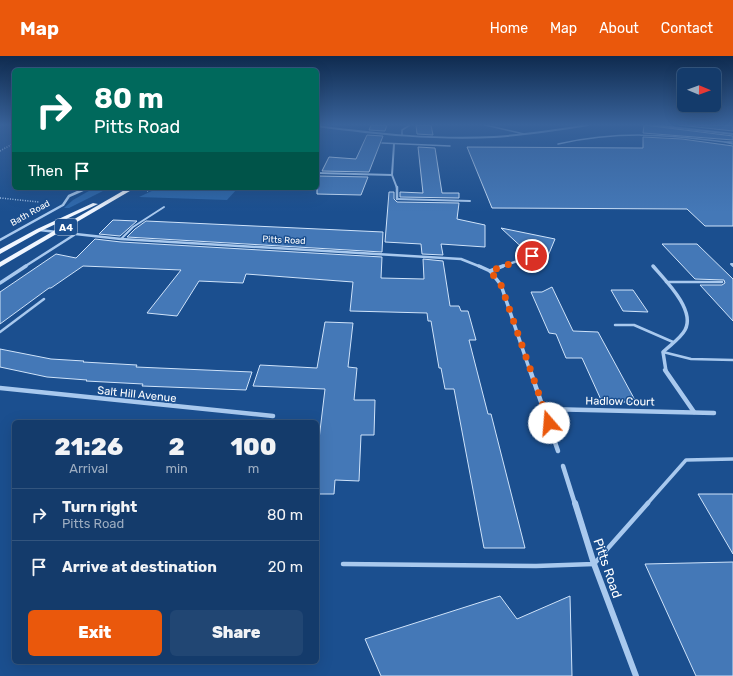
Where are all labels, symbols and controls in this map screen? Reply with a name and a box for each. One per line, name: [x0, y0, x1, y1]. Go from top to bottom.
text: Map: [20, 17, 59, 40]
text: Home: [490, 20, 528, 37]
text: Map: [550, 20, 577, 37]
text: About: [599, 20, 639, 37]
text: Contact: [661, 20, 713, 37]
north arrow: [677, 68, 721, 112]
map controls: [677, 68, 721, 112]
text: 80 m: [94, 82, 164, 115]
icon: right: [28, 84, 80, 136]
text: Pitts Road: [94, 116, 180, 138]
icon: arrive: [71, 160, 93, 182]
text: Then: [28, 162, 63, 180]
street label: Bath Road: [9, 198, 51, 228]
road number: A4: [55, 219, 77, 235]
street label: Pitts Road: [262, 234, 306, 246]
pin: [515, 239, 549, 273]
icon: arrive: [521, 245, 543, 267]
street label: Salt Hill Avenue: [97, 384, 177, 405]
street label: Hadlow Court: [585, 394, 655, 409]
position arrow: [528, 402, 570, 444]
text: 21:26: [54, 433, 123, 461]
text: 2: [169, 433, 185, 461]
text: 100: [230, 433, 277, 461]
text: Arrival: [69, 461, 108, 476]
text: min: [165, 461, 188, 476]
text: m: [248, 461, 259, 476]
text: Turn right: [62, 498, 137, 516]
icon: right: [28, 504, 50, 526]
text: 80 m: [267, 506, 303, 524]
text: Pitts Road: [62, 516, 124, 531]
street label: Pitts Road: [590, 536, 625, 600]
icon: arrive: [28, 556, 50, 578]
text: Arrive at destination: [62, 558, 217, 576]
text: 20 m: [268, 558, 303, 576]
button: Exit: [28, 610, 162, 656]
button: Share: [170, 610, 303, 656]

